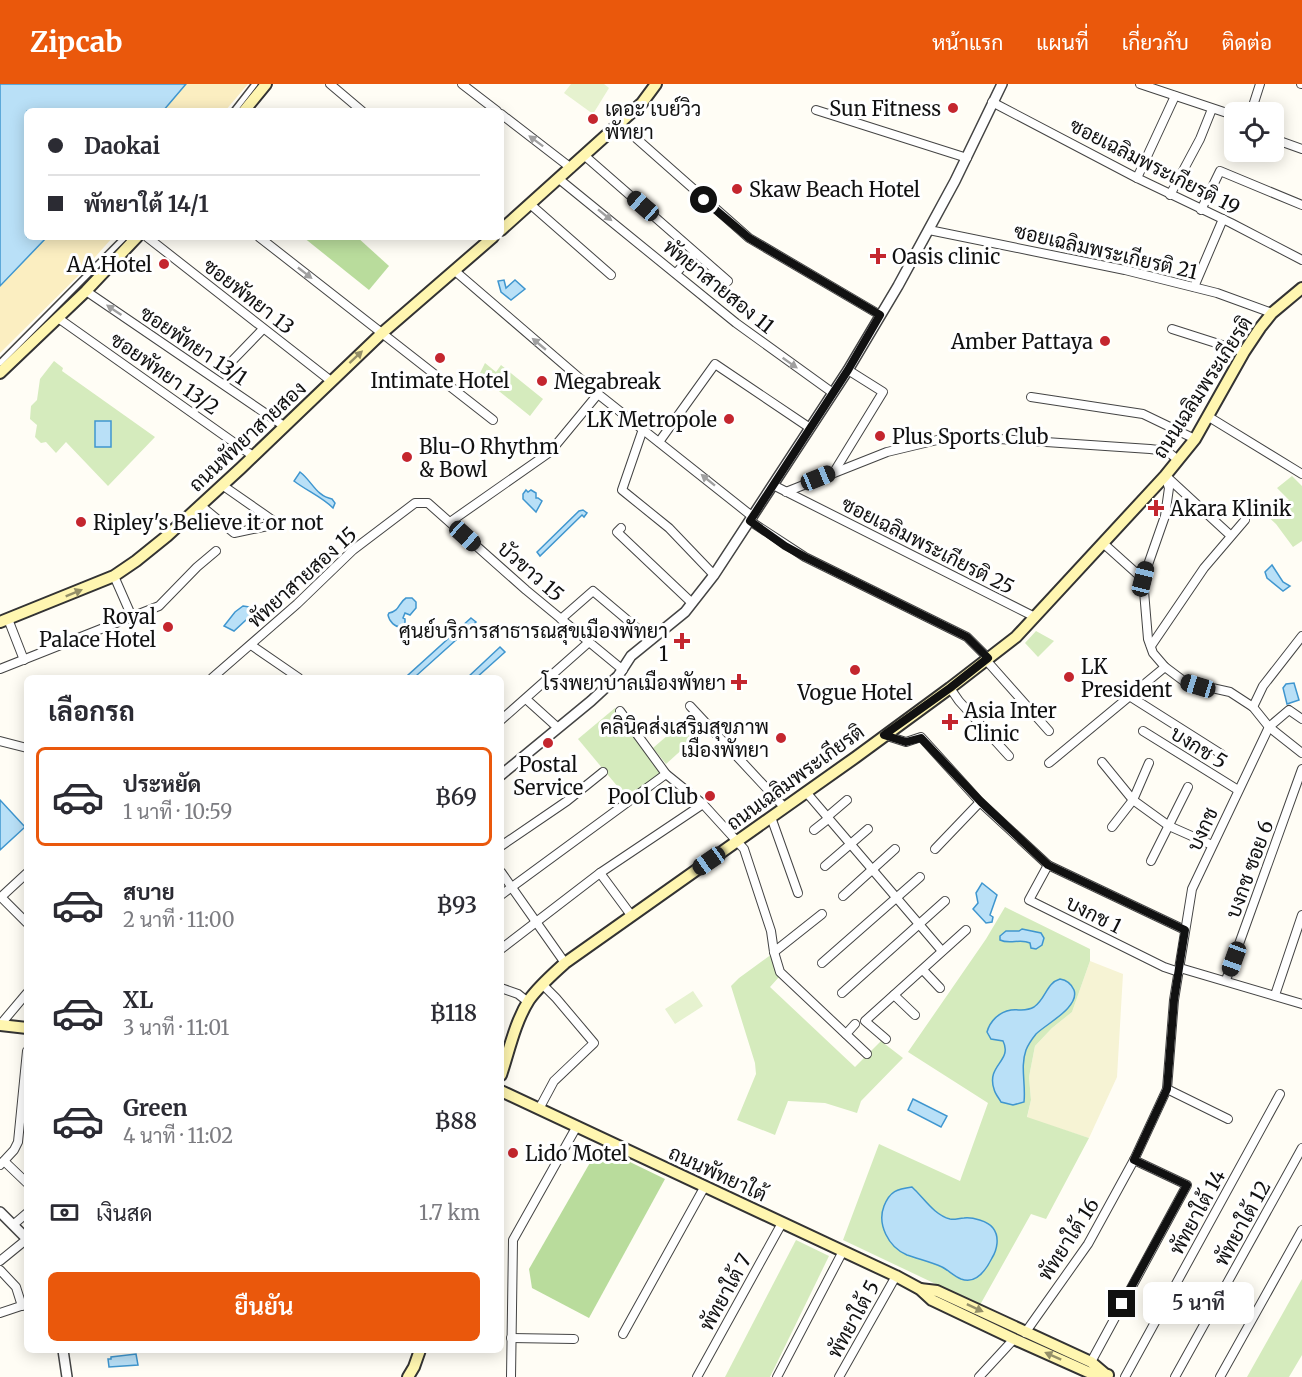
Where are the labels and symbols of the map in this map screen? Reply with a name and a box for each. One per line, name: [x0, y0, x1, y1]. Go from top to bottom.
place label: เดอะ เบย์วิว พัทยา: [605, 95, 701, 144]
place label: Sun Fitness: [829, 96, 941, 121]
marker: Sun Fitness: [946, 101, 960, 115]
marker: เดอะ เบย์วิว พัทยา: [586, 112, 600, 126]
street label: ซอยเฉลิมพระเกียรติ 19: [1066, 112, 1244, 220]
one-way arrow: [528, 135, 544, 147]
place label: Skaw Beach Hotel: [749, 177, 920, 202]
marker: Skaw Beach Hotel: [730, 182, 744, 196]
route start: [690, 186, 717, 213]
car: [624, 187, 662, 225]
one-way arrow: [597, 209, 613, 222]
street label: ซอยเฉลิมพระเกียรติ 21: [1012, 218, 1200, 284]
street label: พัทยาสายสอง 11: [658, 233, 780, 339]
place label: Oasis clinic: [892, 244, 1000, 269]
marker: Oasis clinic: [869, 247, 887, 265]
place label: AA Hotel: [66, 252, 152, 277]
street label: ซอยพัทยา 13: [198, 253, 300, 339]
marker: AA Hotel: [157, 257, 171, 271]
one-way arrow: [297, 267, 312, 279]
street label: ซอยพัทยา 13/1: [136, 300, 252, 390]
one-way arrow: [106, 305, 122, 316]
street label: ถนนเฉลิมพระเกียรติ: [1147, 311, 1257, 463]
street label: ซอยพัทยา 13/2: [106, 326, 224, 420]
place label: Amber Pattaya: [950, 329, 1093, 354]
marker: Amber Pattaya: [1098, 334, 1112, 348]
one-way arrow: [531, 338, 547, 351]
one-way arrow: [349, 351, 363, 365]
marker: Intimate Hotel: [433, 351, 447, 365]
one-way arrow: [782, 357, 798, 369]
place label: Intimate Hotel: [371, 368, 509, 393]
place label: Megabreak: [554, 369, 661, 394]
marker: Megabreak: [535, 374, 549, 388]
street label: ถนนพัทยาสายสอง: [183, 375, 311, 497]
place label: LK Metropole: [587, 407, 717, 432]
marker: LK Metropole: [722, 412, 736, 426]
place label: Plus Sports Club: [892, 424, 1048, 449]
marker: Plus Sports Club: [873, 429, 887, 443]
place label: Blu-O Rhythm & Bowl: [419, 434, 559, 482]
marker: Blu-O Rhythm & Bowl: [400, 450, 414, 464]
car: [798, 463, 838, 493]
one-way arrow: [700, 473, 716, 486]
street label: ซอยเฉลิมพระเกียรติ 25: [838, 491, 1018, 599]
place label: Akara Klinik: [1169, 496, 1292, 521]
marker: Akara Klinik: [1147, 499, 1165, 517]
place label: Ripley's Believe it or not: [93, 510, 324, 535]
marker: Ripley's Believe it or not: [74, 515, 88, 529]
car: [446, 517, 484, 555]
street label: พัทยาสายสอง 15: [242, 521, 362, 633]
street label: บัวขาว 15: [493, 535, 569, 607]
car: [1130, 559, 1156, 599]
one-way arrow: [65, 588, 83, 597]
place label: Royal Palace Hotel: [39, 604, 156, 652]
place label: ศูนย์บริการสาธารณสุขเมืองพัทยา 1: [399, 617, 668, 666]
marker: Royal Palace Hotel: [161, 620, 175, 634]
marker: ศูนย์บริการสาธารณสุขเมืองพัทยา 1: [673, 632, 691, 650]
place label: LK President: [1081, 654, 1172, 702]
marker: Vogue Hotel: [848, 663, 862, 677]
place label: โรงพยาบาลเมืองพัทยา: [541, 669, 726, 695]
marker: LK President: [1062, 670, 1076, 684]
car: [1178, 672, 1218, 700]
marker: โรงพยาบาลเมืองพัทยา: [730, 673, 748, 691]
place label: Vogue Hotel: [796, 680, 913, 705]
place label: Asia Inter Clinic: [963, 698, 1057, 746]
marker: Asia Inter Clinic: [941, 713, 959, 731]
place label: คลินิคส่งเสริมสุขภาพ เมืองพัทยา: [600, 714, 769, 762]
street label: ถนนเฉลิมพระเกียรติ: [721, 719, 869, 835]
street label: บงกช 5: [1166, 720, 1232, 774]
marker: คลินิคส่งเสริมสุขภาพ เมืองพัทยา: [774, 731, 788, 745]
marker: Postal Service: [541, 736, 555, 750]
place label: Postal Service: [513, 752, 583, 800]
place label: Pool Club: [608, 784, 698, 809]
marker: Pool Club: [703, 789, 717, 803]
street label: บงกช: [1181, 803, 1223, 855]
street label: บงกช ซอย 6: [1220, 816, 1278, 922]
car: [689, 843, 729, 879]
street label: บงกช 1: [1062, 889, 1126, 939]
car: [1219, 939, 1249, 979]
street label: ถนนพัทยาใต้: [665, 1139, 772, 1207]
place label: Lido Motel: [525, 1141, 628, 1166]
marker: Lido Motel: [506, 1146, 520, 1160]
street label: พัทยาใต้ 14: [1163, 1165, 1231, 1259]
street label: พัทยาใต้ 12: [1208, 1176, 1276, 1270]
street label: พัทยาใต้ 16: [1032, 1193, 1104, 1285]
street label: พัทยาใต้ 7: [694, 1249, 756, 1335]
street label: พัทยาใต้ 5: [822, 1276, 884, 1362]
callout: 5 นาที: [1143, 1283, 1254, 1325]
route end: [1108, 1290, 1135, 1317]
one-way arrow: [966, 1304, 983, 1313]
one-way arrow: [1043, 1351, 1061, 1361]

